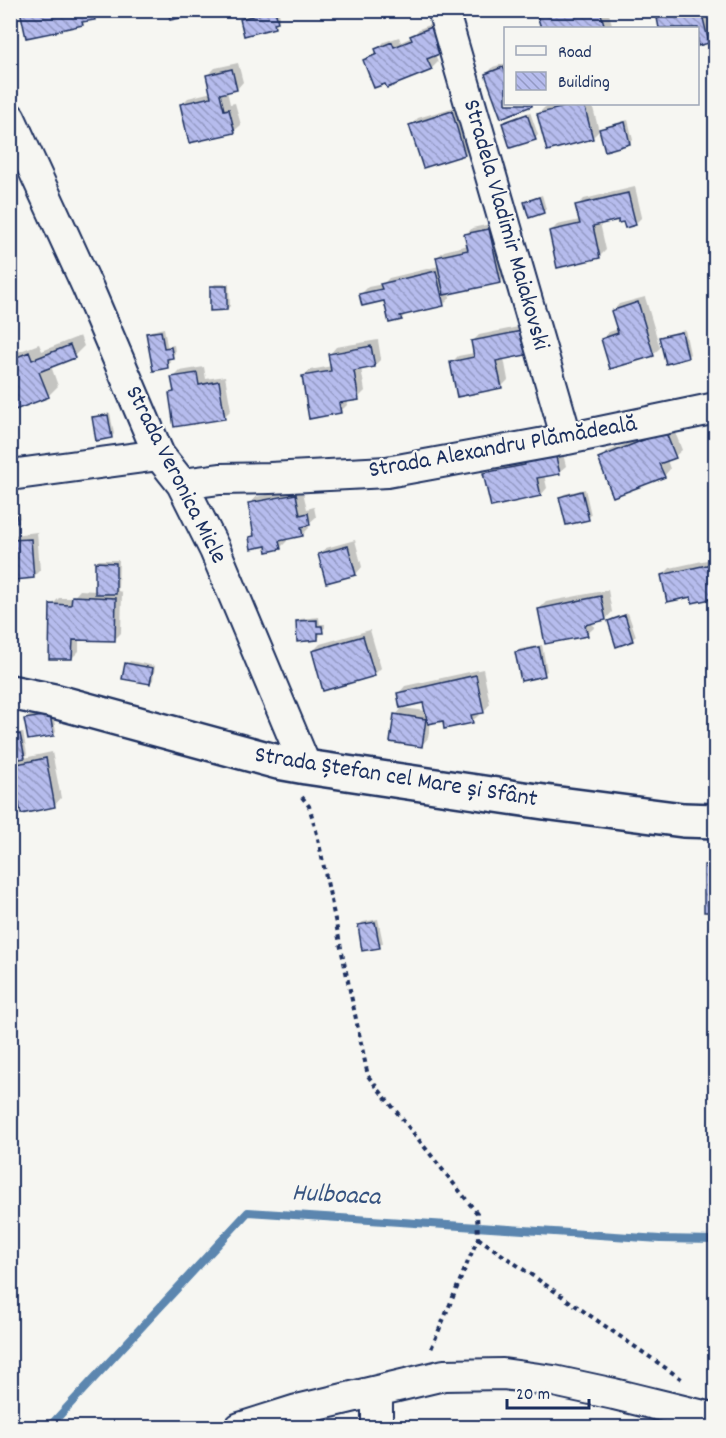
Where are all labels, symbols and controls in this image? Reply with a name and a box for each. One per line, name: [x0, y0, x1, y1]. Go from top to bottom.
legend: [504, 27, 699, 105]
text: Road: [558, 41, 592, 66]
text: Building: [558, 71, 610, 96]
street label: Stradela Vladimir Maiakovski: [453, 96, 557, 354]
street label: Strada Veronica Micle: [115, 380, 235, 570]
street label: Strada Alexandru Plămădeală: [366, 408, 640, 488]
street label: Strada Ștefan cel Mare și Sfânt: [252, 739, 540, 817]
water label: Hulboaca: [291, 1175, 383, 1217]
scale bar: [507, 1372, 590, 1410]
text: 20 m: [516, 1383, 550, 1408]

